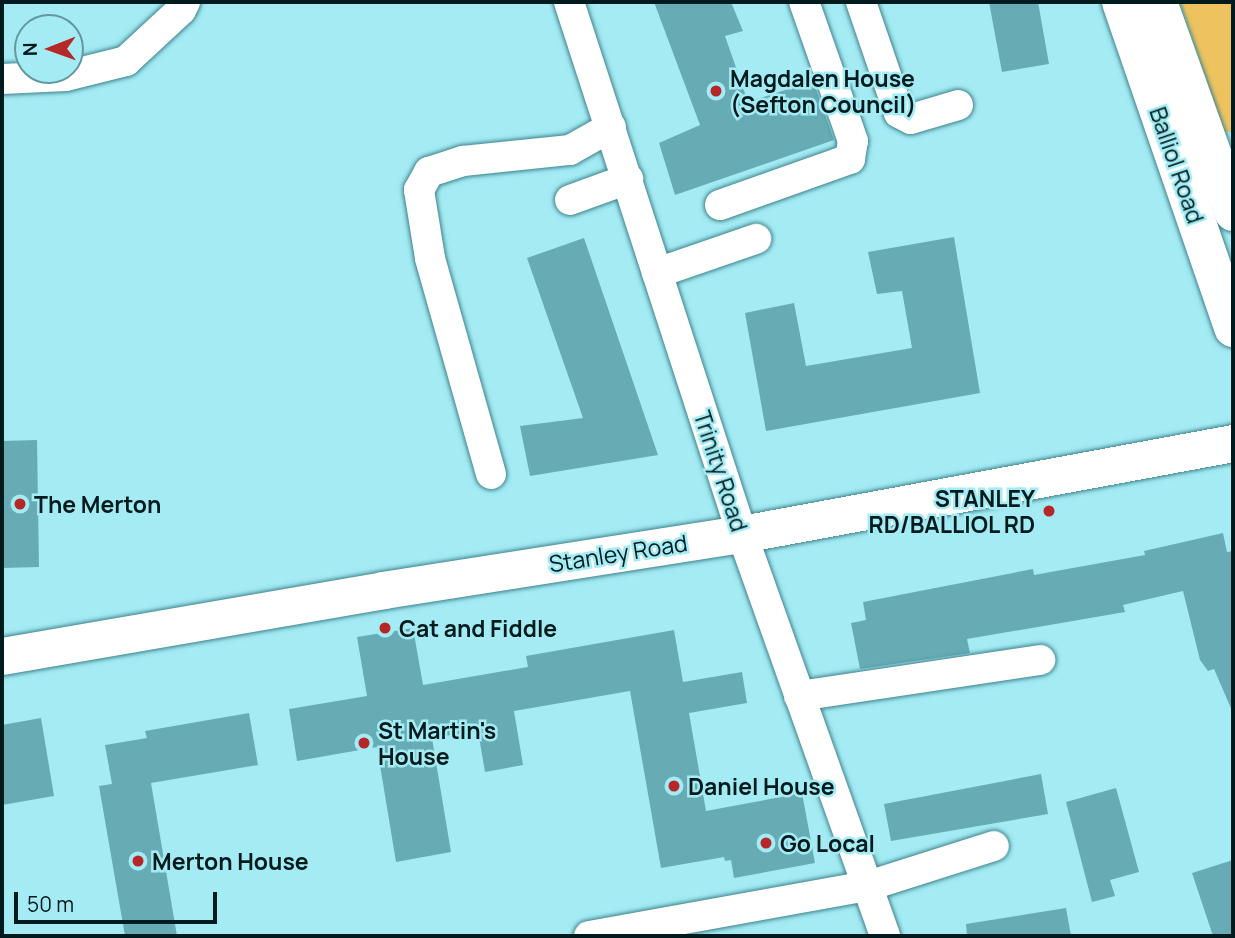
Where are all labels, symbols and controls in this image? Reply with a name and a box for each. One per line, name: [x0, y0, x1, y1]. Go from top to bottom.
north arrow: [14, 14, 84, 84]
text: N: [17, 42, 43, 56]
place label: Magdalen House (Sefton Council): [730, 64, 916, 118]
marker: Magdalen House (Sefton Council): [708, 83, 724, 99]
street label: Balliol Road: [1144, 103, 1210, 227]
street label: Trinity Road: [689, 407, 753, 535]
place label: STANLEY RD/BALLIOL RD: [867, 484, 1035, 538]
place label: The Merton: [34, 490, 161, 518]
marker: The Merton: [12, 496, 28, 512]
marker: STANLEY RD/BALLIOL RD: [1041, 503, 1057, 519]
street label: Stanley Road: [547, 528, 689, 578]
place label: Cat and Fiddle: [399, 614, 557, 642]
marker: Cat and Fiddle: [377, 620, 393, 636]
place label: St Martin's House: [378, 716, 496, 770]
marker: St Martin's House: [356, 735, 372, 751]
place label: Daniel House: [688, 772, 835, 800]
marker: Daniel House: [666, 778, 682, 794]
place label: Go Local: [780, 829, 875, 857]
marker: Go Local: [758, 835, 774, 851]
place label: Merton House: [152, 847, 309, 875]
marker: Merton House: [130, 853, 146, 869]
scale bar: [18, 878, 220, 922]
text: 50 m: [27, 890, 74, 918]

